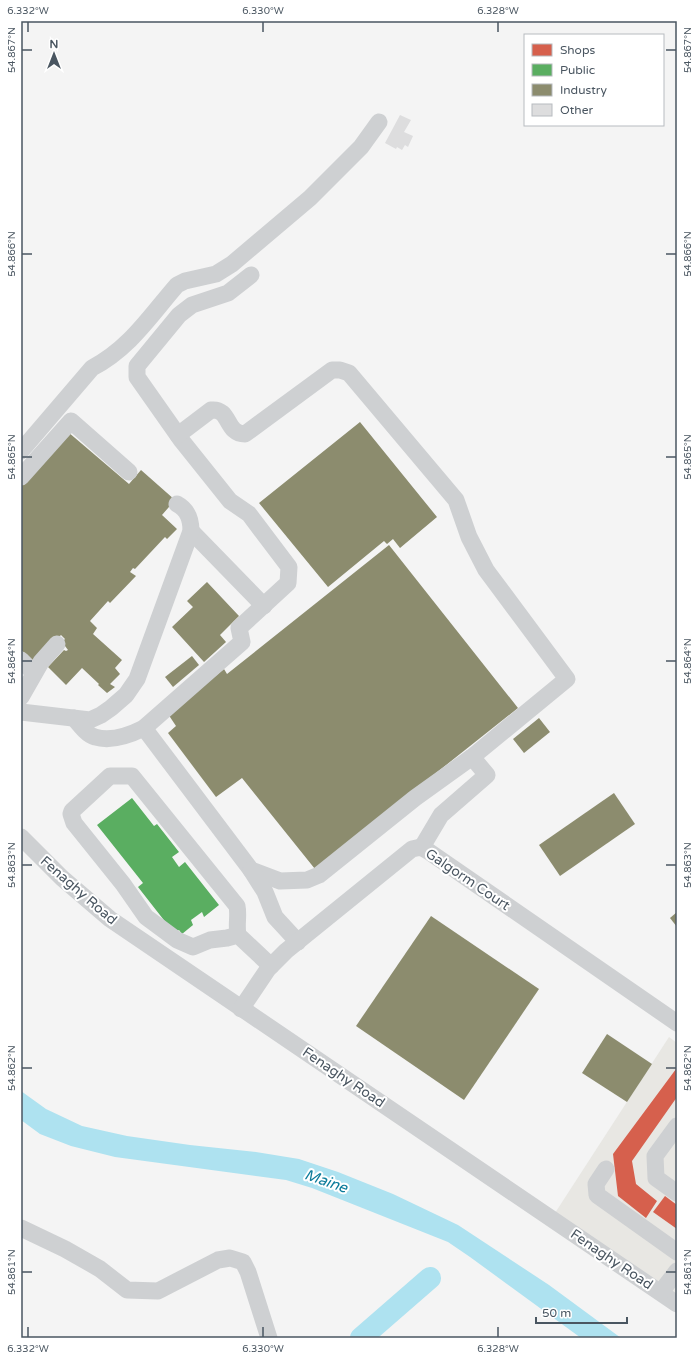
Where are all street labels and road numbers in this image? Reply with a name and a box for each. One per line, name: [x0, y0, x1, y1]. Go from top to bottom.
street label: Galgorm Court: [422, 845, 514, 914]
street label: Fenaghy Road: [37, 853, 120, 928]
street label: Fenaghy Road: [299, 1044, 388, 1111]
street label: Fenaghy Road: [567, 1226, 656, 1293]

